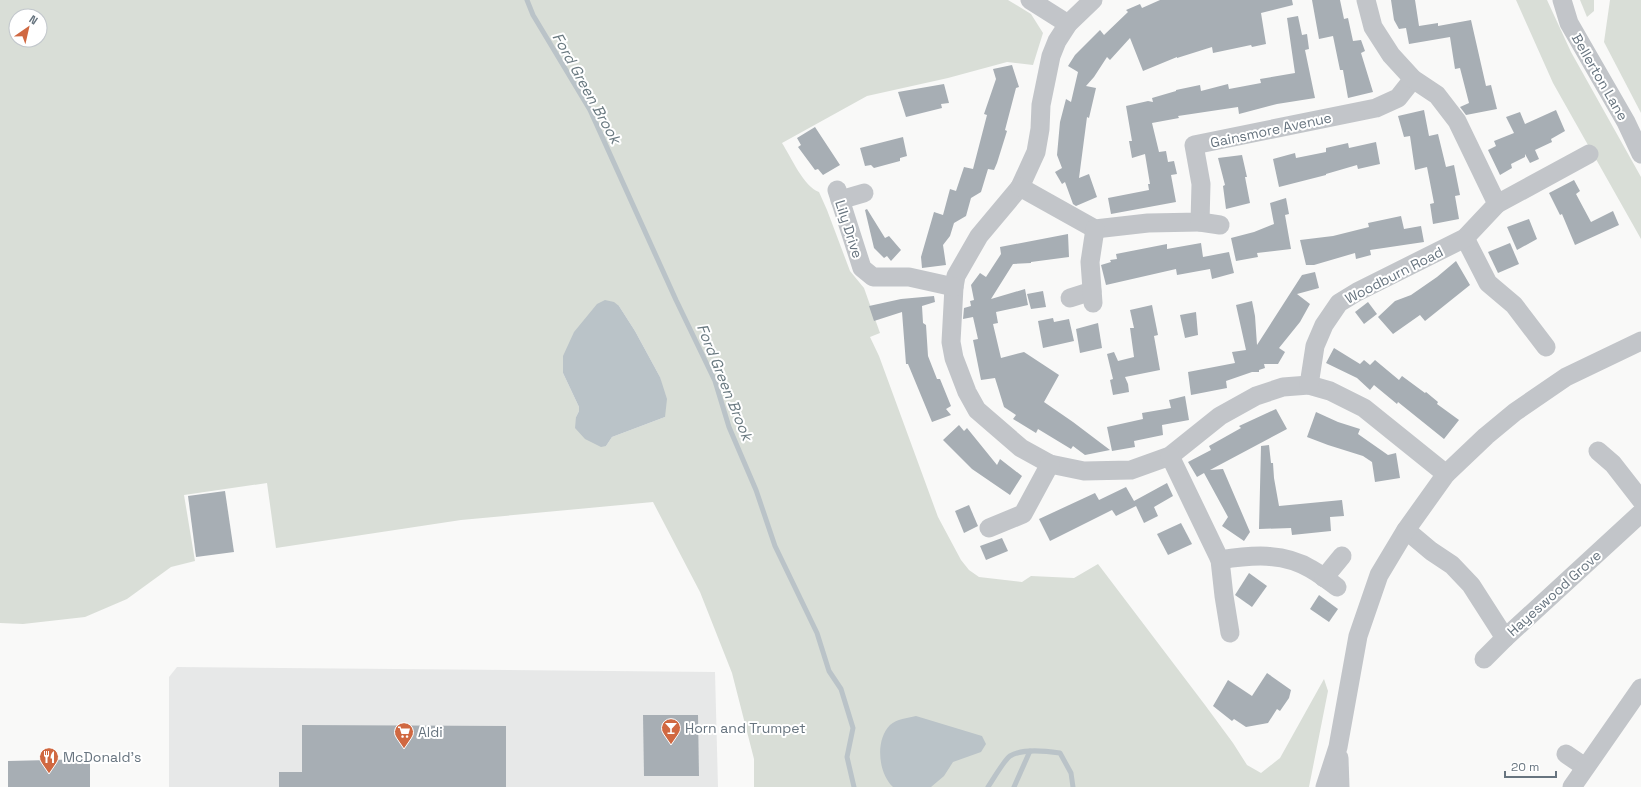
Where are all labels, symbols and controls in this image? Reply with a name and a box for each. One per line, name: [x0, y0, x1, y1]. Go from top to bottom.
north arrow: [8, 8, 48, 48]
text: N: [27, 12, 41, 28]
water label: Ford Green Brook: [549, 29, 626, 149]
street label: Bellerton Lane: [1568, 30, 1632, 124]
street label: Gainsmore Avenue: [1209, 108, 1333, 152]
street label: Lily Drive: [831, 198, 867, 260]
street label: Woodburn Road: [1342, 243, 1446, 307]
water label: Ford Green Brook: [693, 321, 758, 445]
street label: Hayeswood Grove: [1503, 546, 1605, 640]
bar icon: Horn and Trumpet: [660, 717, 682, 745]
place label: Horn and Trumpet: [685, 719, 806, 737]
supermarket icon: Aldi: [393, 721, 415, 749]
place label: Aldi: [418, 723, 443, 741]
restaurant icon: McDonald's: [38, 746, 60, 774]
place label: McDonald's: [63, 748, 141, 766]
scale bar: [1505, 753, 1556, 779]
text: 20 m: [1511, 759, 1539, 775]

